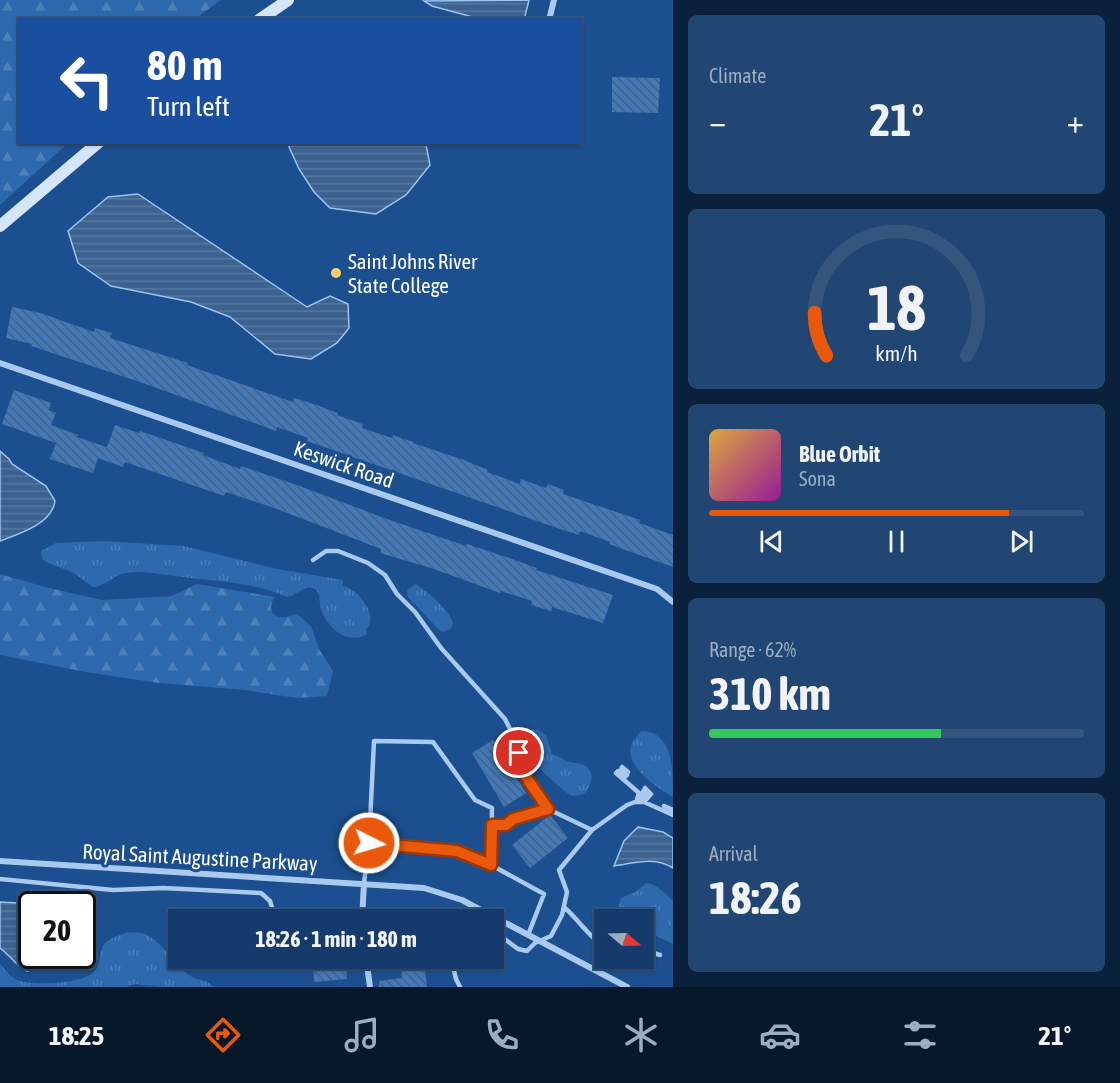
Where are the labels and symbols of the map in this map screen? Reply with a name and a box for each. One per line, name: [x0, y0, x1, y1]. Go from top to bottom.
place label: Saint Johns River State College: [348, 249, 478, 297]
marker: Saint Johns River State College: [329, 266, 343, 280]
street label: Keswick Road: [291, 436, 397, 492]
pin: [493, 727, 544, 778]
position arrow: [337, 811, 401, 875]
street label: Royal Saint Augustine Parkway: [82, 839, 319, 875]
speed limit sign: 20: [18, 891, 96, 969]
north arrow: [594, 909, 654, 969]

